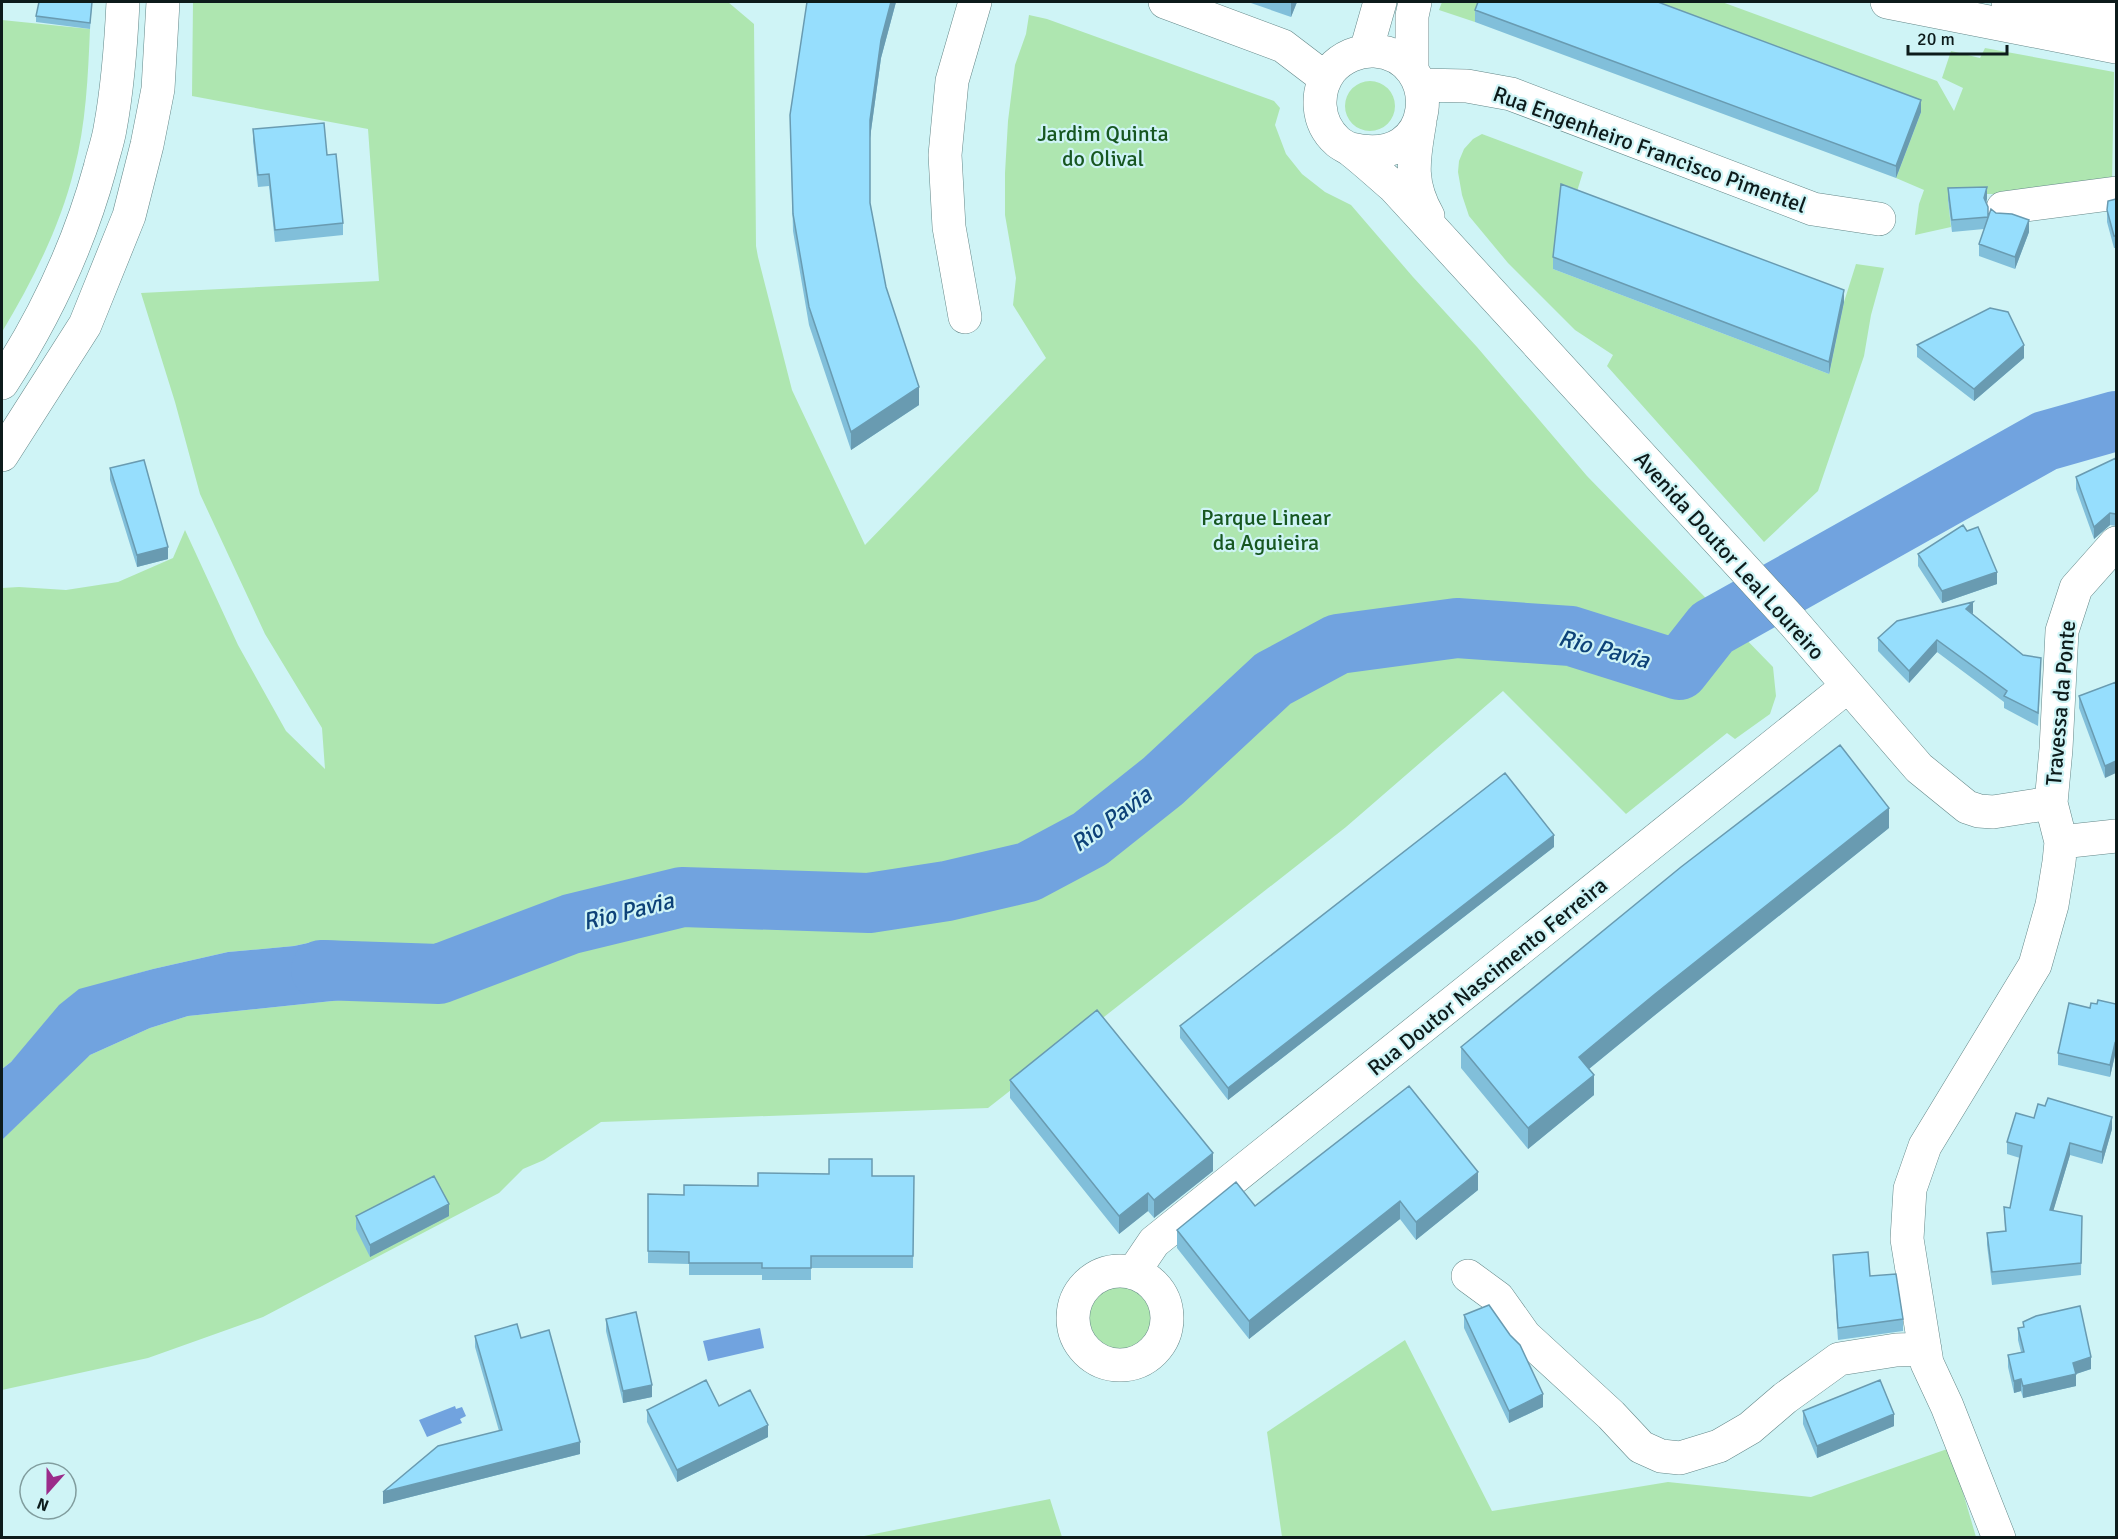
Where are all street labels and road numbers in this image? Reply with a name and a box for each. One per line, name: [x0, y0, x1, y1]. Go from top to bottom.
street label: Rua Engenheiro Francisco Pimentel: [1489, 80, 1810, 219]
street label: Avenida Doutor Leal Loureiro: [1629, 445, 1831, 665]
street label: Travessa da Ponte: [2040, 619, 2081, 787]
street label: Rua Doutor Nascimento Ferreira: [1362, 871, 1613, 1081]

